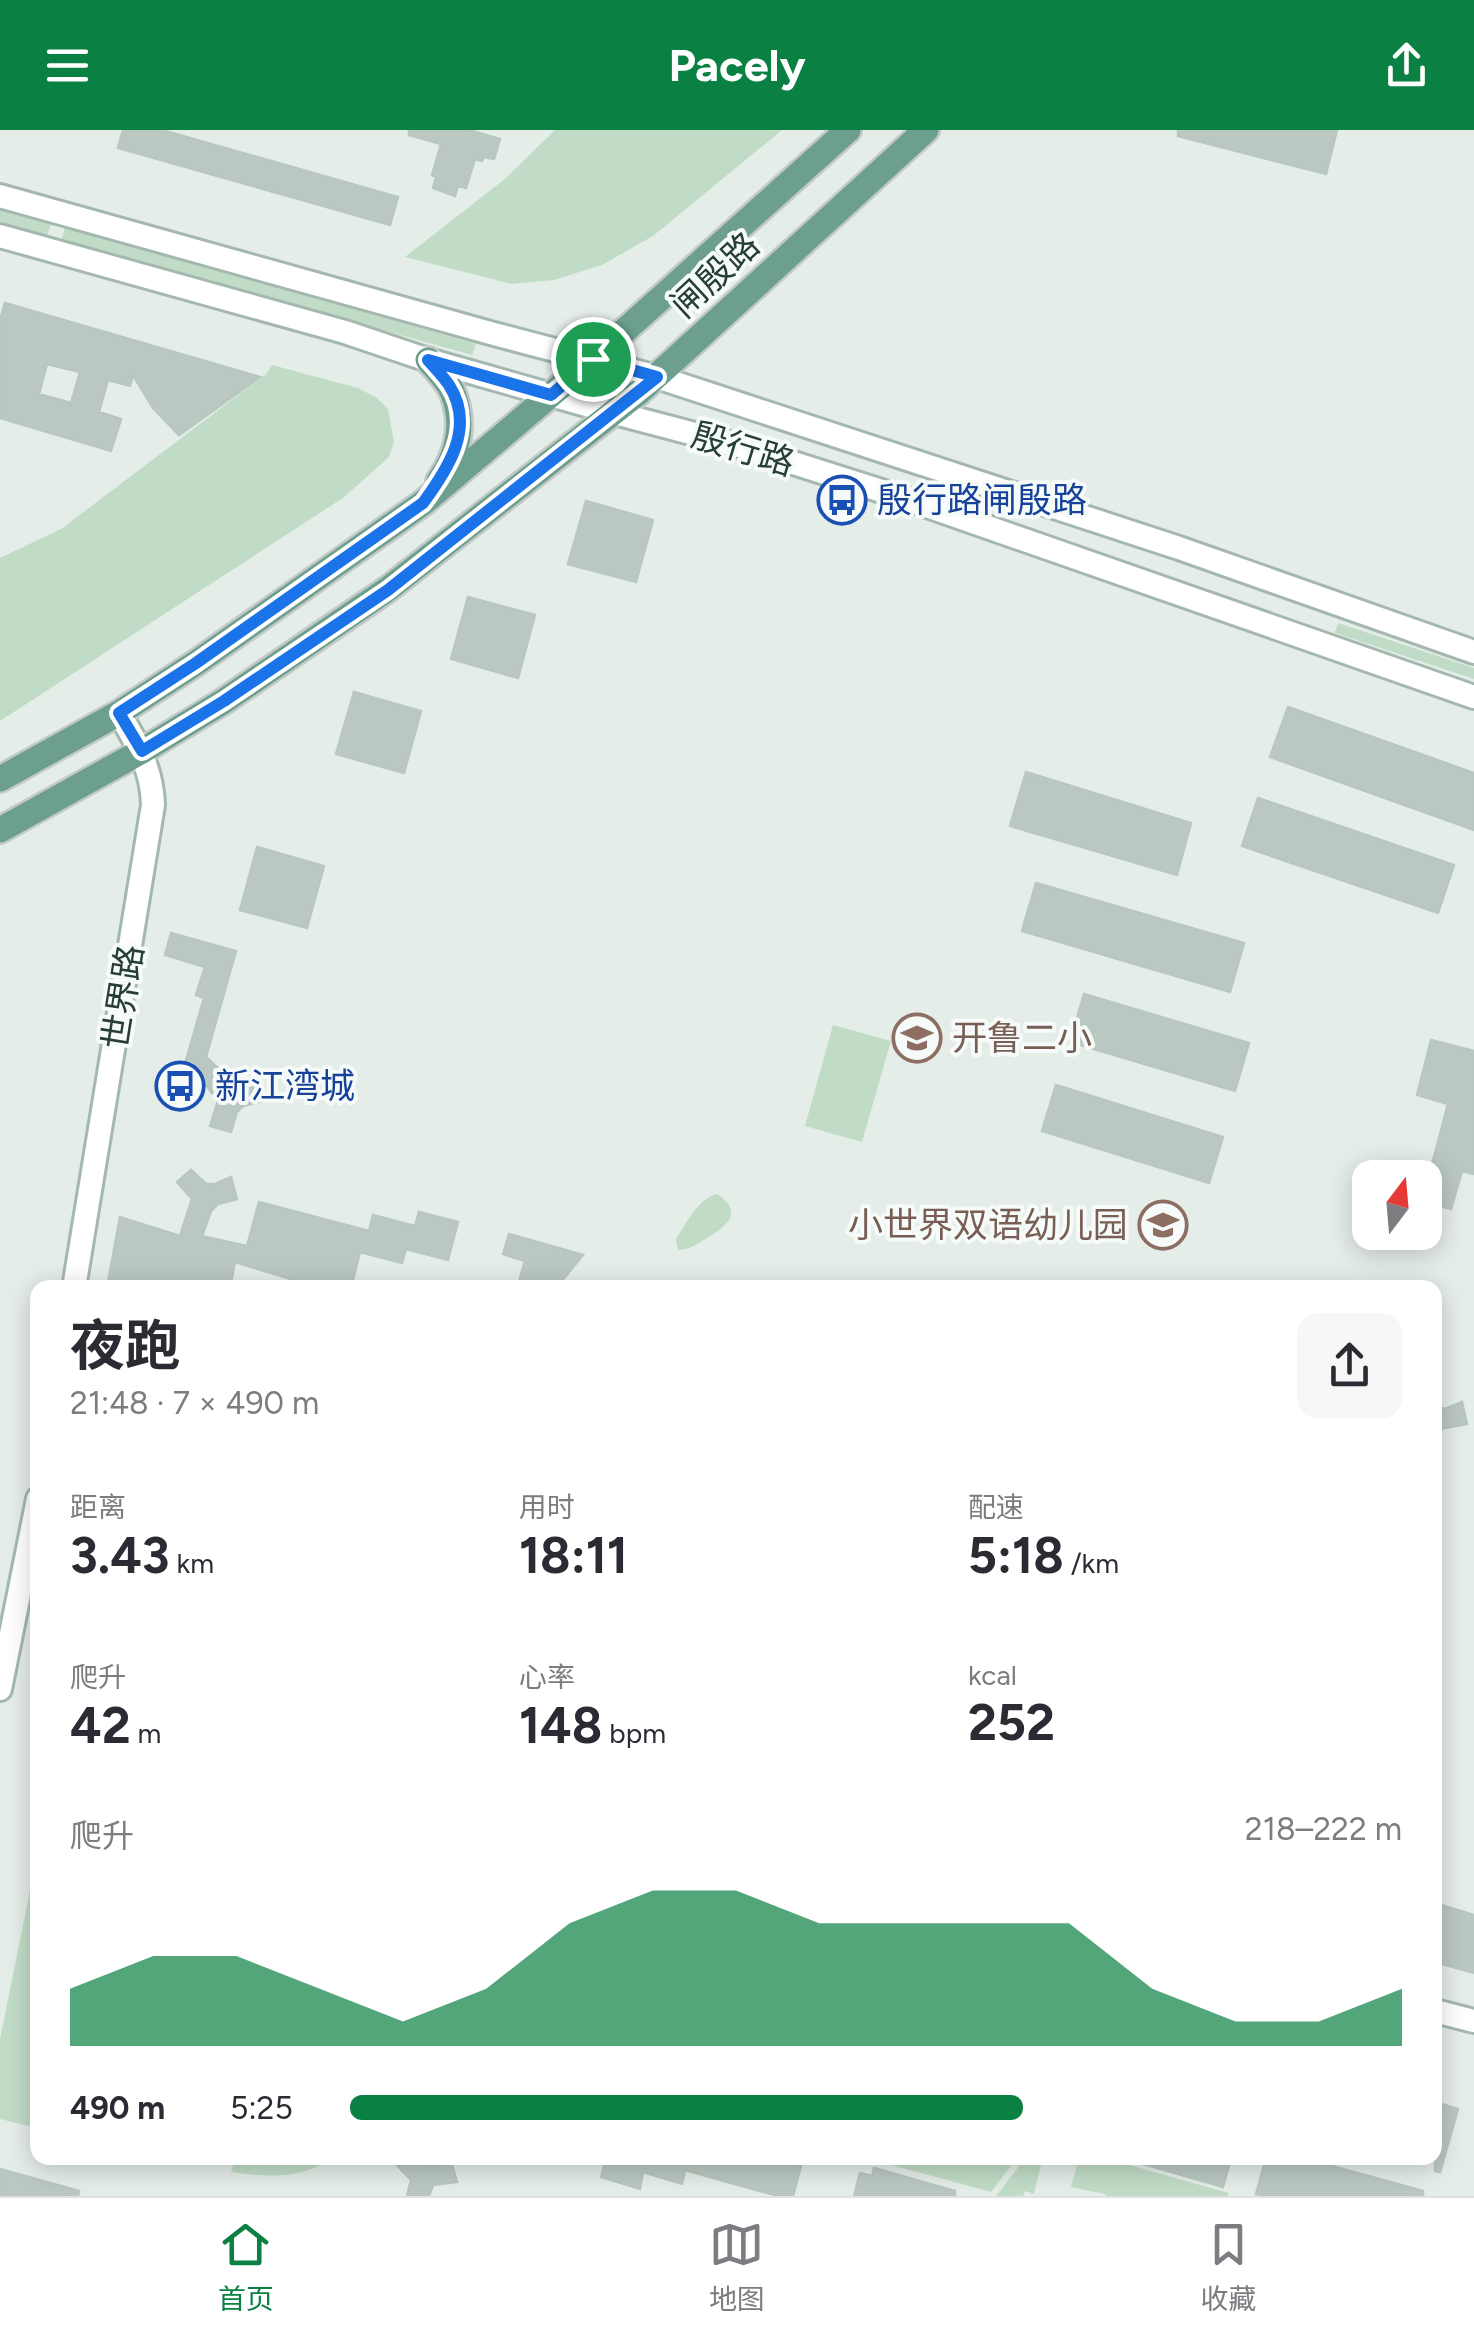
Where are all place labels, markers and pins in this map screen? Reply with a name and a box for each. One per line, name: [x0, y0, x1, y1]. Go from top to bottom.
pin: [551, 317, 636, 402]
bus stop icon: 殷行路闸殷路: [816, 474, 868, 526]
place label: 殷行路闸殷路: [877, 479, 1087, 521]
school or university icon: 开鲁二小: [891, 1012, 943, 1064]
place label: 开鲁二小: [952, 1017, 1092, 1059]
bus stop icon: 新江湾城: [154, 1060, 206, 1112]
place label: 新江湾城: [215, 1065, 355, 1107]
school or university icon: 小世界双语幼儿园: [1137, 1199, 1189, 1251]
place label: 小世界双语幼儿园: [848, 1204, 1128, 1246]

